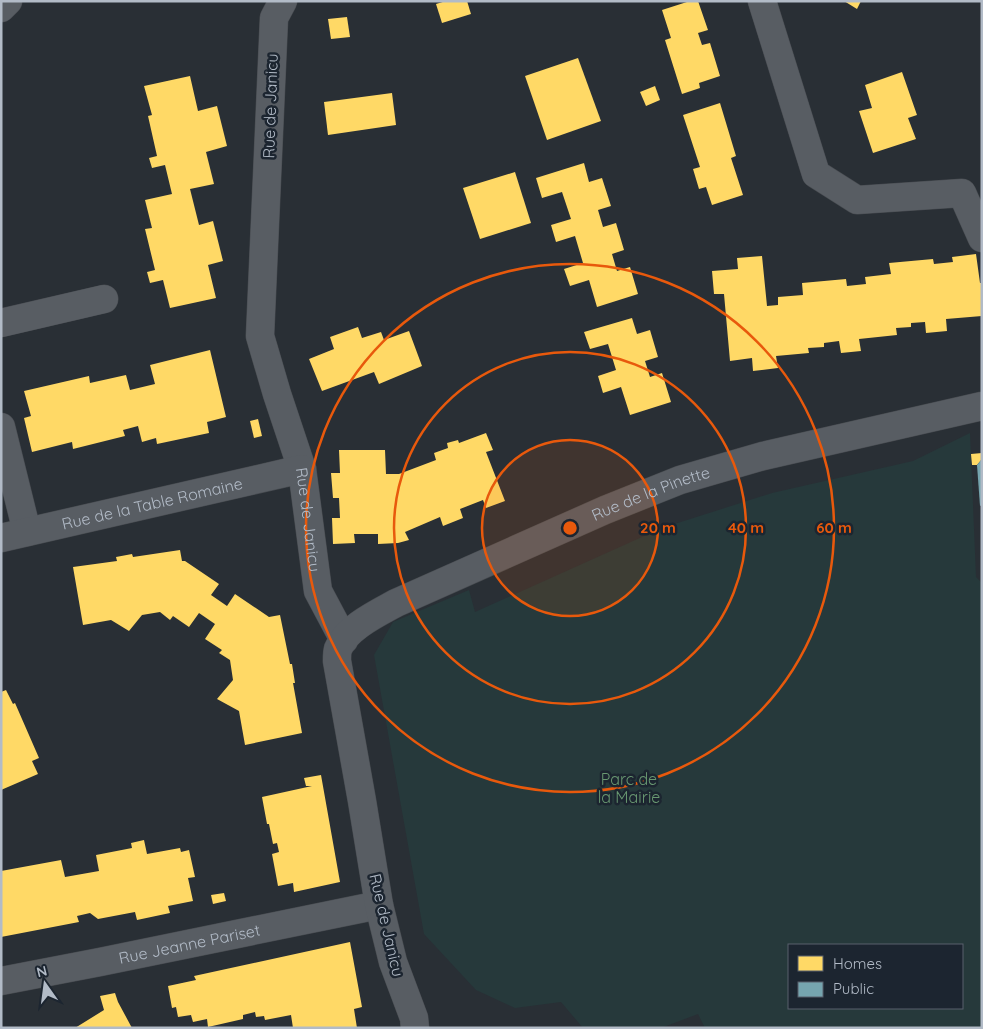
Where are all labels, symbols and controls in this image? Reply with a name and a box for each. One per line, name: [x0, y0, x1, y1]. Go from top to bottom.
street label: Rue de Janicu: [258, 53, 282, 159]
street label: Rue de la Pinette: [588, 462, 712, 525]
street label: Rue de Janicu: [292, 466, 325, 573]
street label: Rue de la Table Romaine: [60, 473, 244, 534]
text: 20 m: [640, 518, 676, 537]
text: 40 m: [728, 518, 764, 537]
text: 60 m: [816, 518, 852, 537]
centre of rings: [561, 519, 579, 537]
park label: Parc de la Mairie: [598, 769, 660, 807]
street label: Rue de Janicu: [365, 872, 409, 978]
street label: Rue Jeanne Pariset: [117, 920, 262, 968]
legend: [788, 944, 963, 1009]
text: Homes: [833, 954, 882, 973]
north arrow: [20, 959, 70, 1009]
text: N: [35, 961, 49, 981]
text: Public: [833, 979, 874, 998]

